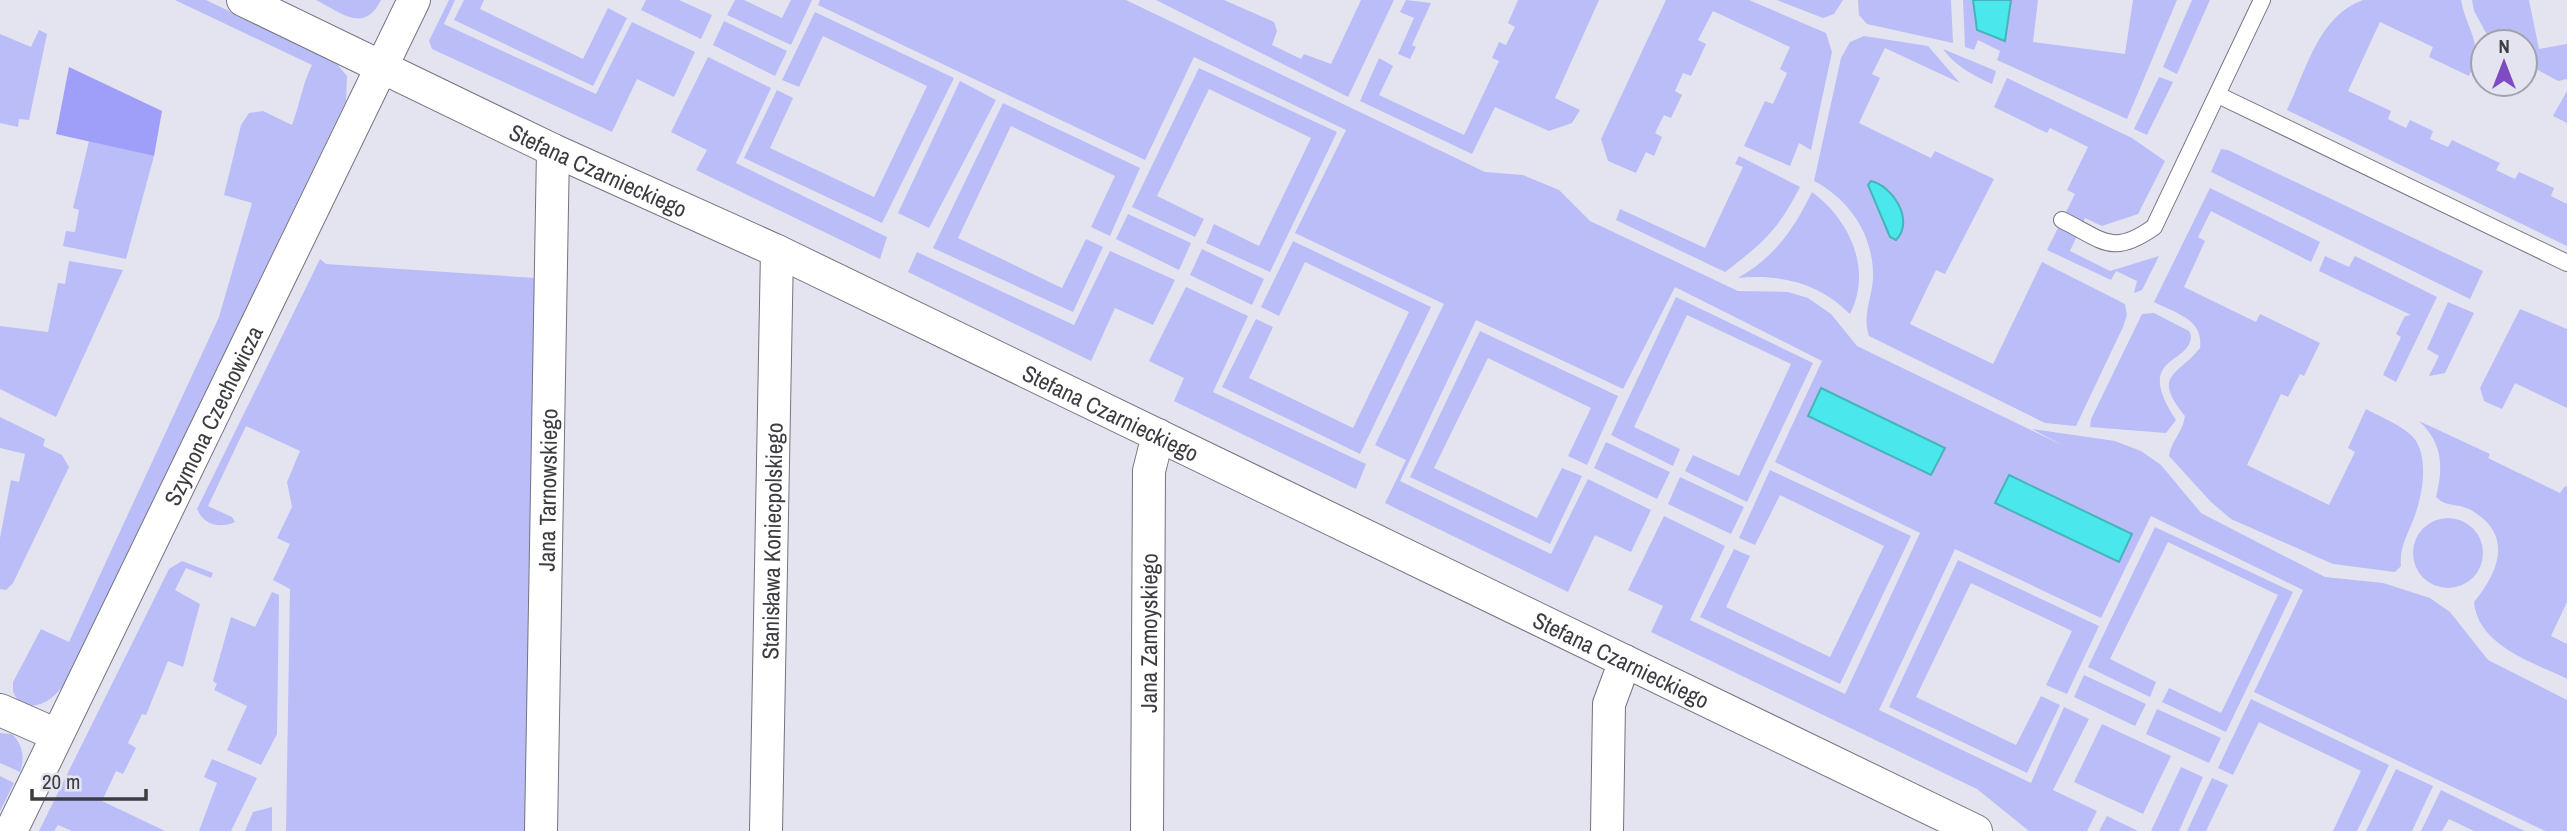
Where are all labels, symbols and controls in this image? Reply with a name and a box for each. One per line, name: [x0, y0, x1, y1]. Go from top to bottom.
north arrow: [2469, 28, 2539, 98]
text: N: [2498, 33, 2510, 59]
street label: Stefana Czarnieckiego: [504, 116, 692, 224]
street label: Szymona Czechowicza: [156, 320, 270, 510]
street label: Stefana Czarnieckiego: [1018, 357, 1204, 468]
street label: Jana Tarnowskiego: [530, 408, 564, 572]
street label: Stanisława Koniecpolskiego: [754, 422, 789, 660]
street label: Jana Zamoyskiego: [1132, 553, 1164, 713]
street label: Stefana Czarnieckiego: [1528, 604, 1715, 715]
scale bar: [32, 758, 145, 802]
text: 20 m: [42, 767, 80, 796]

